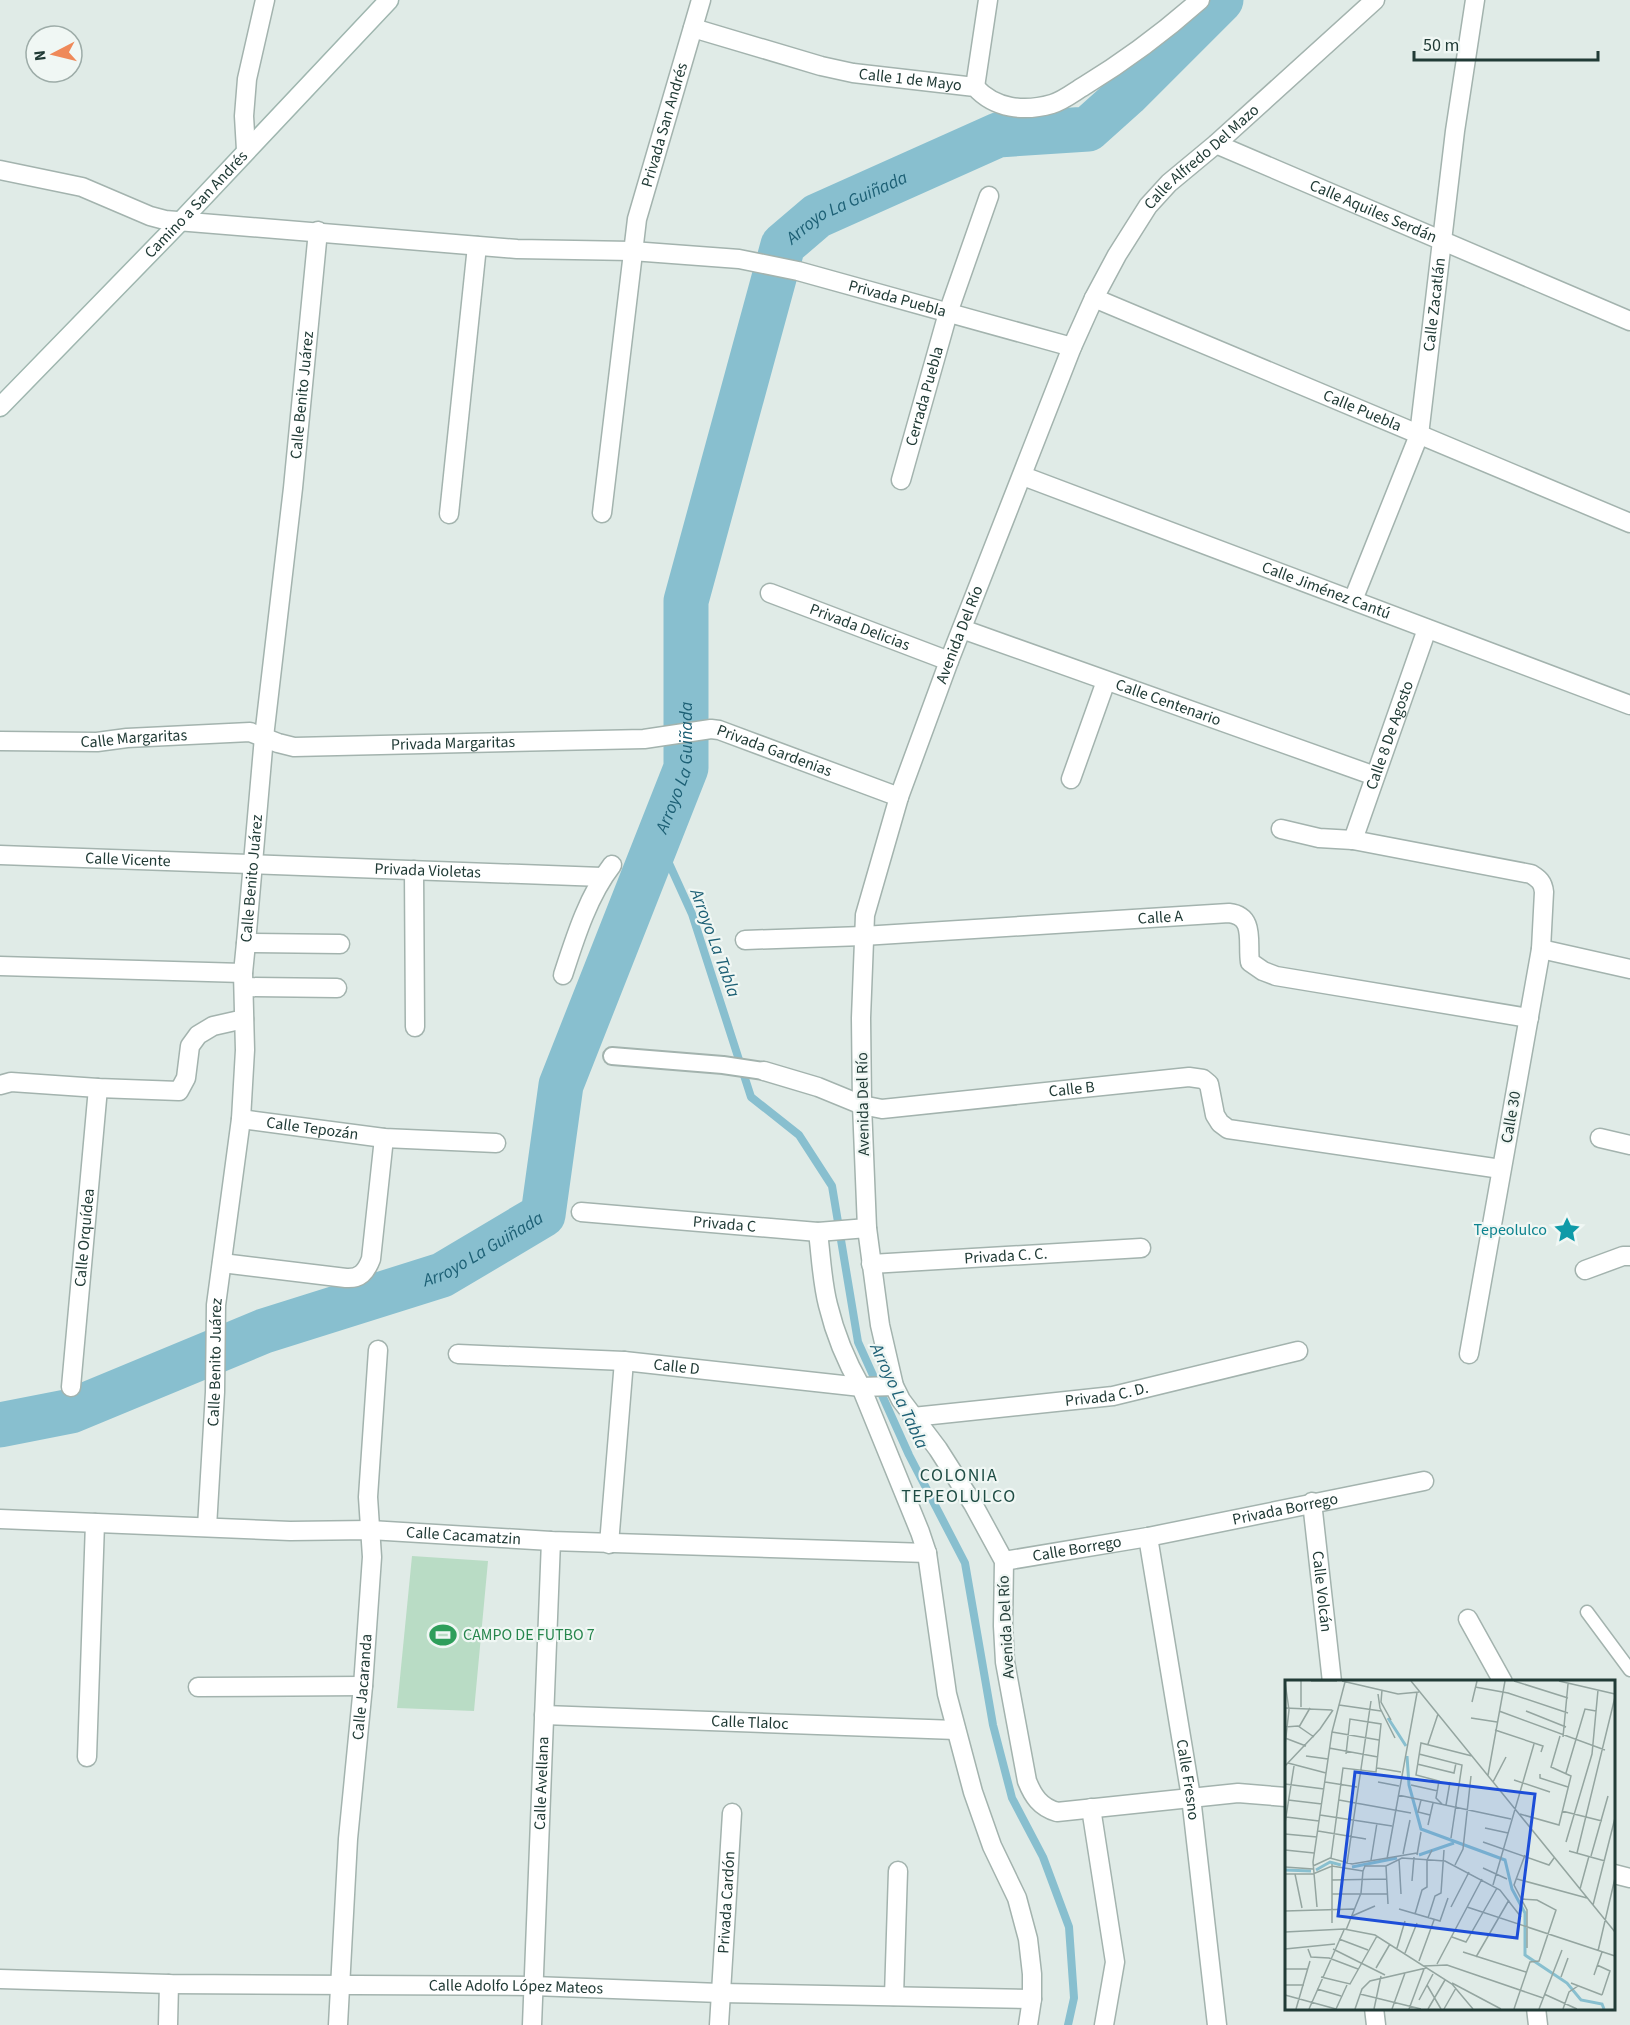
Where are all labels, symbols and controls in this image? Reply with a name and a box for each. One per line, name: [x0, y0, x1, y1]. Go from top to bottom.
north arrow: [24, 24, 84, 84]
scale bar: [1414, 24, 1598, 62]
text: 50 m: [1423, 33, 1459, 58]
text: N: [29, 49, 52, 62]
street label: Privada San Andrés: [636, 60, 693, 190]
street label: Calle 1 de Mayo: [858, 63, 963, 96]
street label: Calle Alfredo Del Mazo: [1139, 99, 1264, 214]
street label: Camino a San Andrés: [139, 145, 253, 263]
water label: Arroyo La Guiñada: [779, 165, 912, 251]
street label: Calle Aquiles Serdán: [1306, 174, 1440, 248]
street label: Calle Zacatlán: [1418, 256, 1451, 353]
street label: Privada Puebla: [846, 274, 949, 323]
street label: Calle Benito Juárez: [285, 330, 319, 460]
street label: Cerrada Puebla: [900, 344, 949, 449]
street label: Calle Puebla: [1320, 384, 1405, 437]
street label: Calle Jiménez Cantú: [1259, 556, 1394, 625]
street label: Avenida Del Río: [931, 582, 988, 687]
street label: Privada Delicias: [806, 598, 913, 656]
street label: Calle Centenario: [1113, 674, 1224, 731]
street label: Calle 8 De Agosto: [1360, 678, 1419, 793]
water label: Arroyo La Guiñada: [649, 701, 699, 838]
street label: Privada Gardenias: [714, 719, 836, 782]
street label: Calle Margaritas: [80, 724, 188, 753]
street label: Privada Margaritas: [391, 731, 516, 756]
street label: Calle Benito Juárez: [235, 813, 268, 943]
street label: Calle Vicente: [85, 847, 171, 872]
street label: Privada Violetas: [374, 858, 482, 884]
water label: Arroyo La Tabla: [683, 884, 746, 1001]
street label: Calle A: [1137, 905, 1184, 930]
street label: Avenida Del Río: [851, 1052, 875, 1156]
street label: Calle B: [1048, 1076, 1096, 1103]
street label: Calle 30: [1496, 1089, 1526, 1145]
street label: Calle Tepozán: [265, 1111, 360, 1145]
street label: Calle Orquídea: [69, 1187, 100, 1288]
water label: Arroyo La Guiñada: [419, 1205, 548, 1293]
street label: Privada C: [692, 1210, 757, 1238]
place icon: Tepeolulco: [1552, 1215, 1582, 1245]
place label: Tepeolulco: [1474, 1219, 1547, 1241]
street label: Privada C. C.: [963, 1243, 1048, 1269]
street label: Calle Benito Juárez: [202, 1296, 228, 1427]
water label: Arroyo La Tabla: [863, 1338, 935, 1453]
street label: Calle D: [652, 1353, 701, 1380]
street label: Privada C. D.: [1064, 1377, 1151, 1412]
district label: COLONIA TEPEOLULCO: [901, 1463, 1017, 1509]
street label: Privada Borrego: [1230, 1488, 1340, 1531]
street label: Calle Cacamatzin: [405, 1521, 522, 1550]
street label: Calle Borrego: [1031, 1531, 1123, 1567]
street label: Calle Volcán: [1307, 1550, 1337, 1633]
street label: Avenida Del Río: [992, 1575, 1020, 1679]
sports icon: CAMPO DE FUTBO 7: [428, 1620, 458, 1650]
place label: CAMPO DE FUTBO 7: [463, 1624, 595, 1646]
street label: Calle Jacaranda: [347, 1633, 378, 1741]
inset map: [1285, 1680, 1615, 2010]
street label: Calle Tlaloc: [711, 1710, 789, 1735]
street label: Calle Avellana: [529, 1736, 554, 1830]
street label: Calle Fresno: [1171, 1738, 1205, 1821]
street label: Privada Cardón: [712, 1850, 741, 1954]
street label: Calle Adolfo López Mateos: [429, 1974, 604, 2000]

